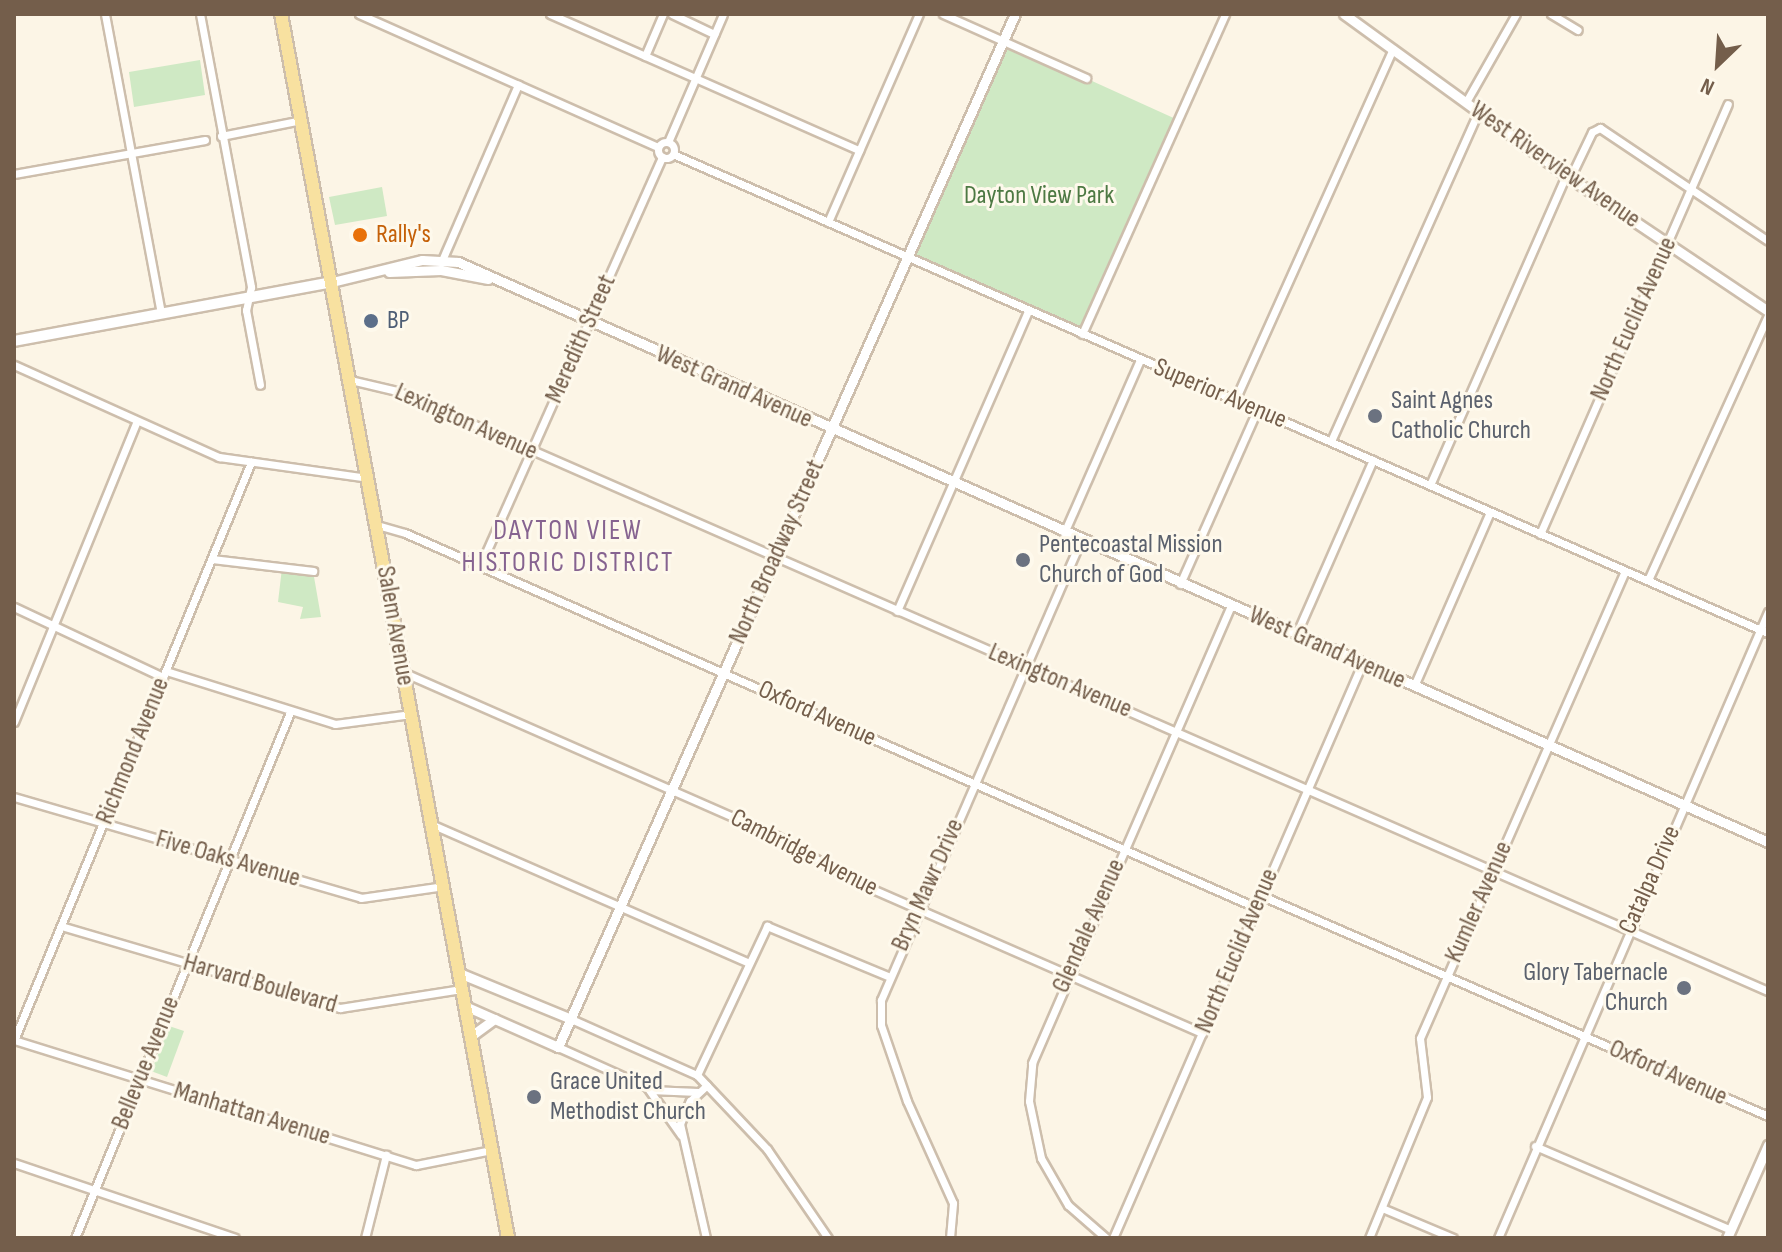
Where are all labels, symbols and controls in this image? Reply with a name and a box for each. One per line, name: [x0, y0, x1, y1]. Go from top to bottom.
north arrow: [1678, 24, 1758, 104]
text: N: [1697, 71, 1719, 101]
street label: West Riverview Avenue: [1464, 95, 1646, 235]
park label: Dayton View Park: [964, 180, 1114, 212]
place label: Rally's: [376, 219, 431, 251]
marker: Rally's: [351, 226, 369, 244]
street label: North Euclid Avenue: [1584, 232, 1684, 406]
street label: Meredith Street: [539, 270, 623, 408]
place label: BP: [387, 305, 410, 337]
marker: BP: [362, 312, 380, 330]
street label: West Grand Avenue: [651, 339, 817, 435]
street label: Superior Avenue: [1149, 352, 1291, 436]
street label: Lexington Avenue: [390, 377, 542, 467]
place label: Saint Agnes Catholic Church: [1391, 385, 1531, 446]
marker: Saint Agnes Catholic Church: [1366, 407, 1384, 425]
street label: North Broadway Street: [722, 455, 832, 649]
district label: DAYTON VIEW HISTORIC DISTRICT: [462, 514, 674, 580]
place label: Pentecoastal Mission Church of God: [1039, 529, 1223, 590]
marker: Pentecoastal Mission Church of God: [1014, 551, 1032, 569]
street label: Salem Avenue: [369, 564, 421, 688]
street label: West Grand Avenue: [1244, 600, 1410, 696]
street label: Lexington Avenue: [984, 637, 1136, 725]
street label: Richmond Avenue: [89, 673, 177, 829]
street label: Oxford Avenue: [753, 674, 881, 754]
street label: Cambridge Avenue: [725, 803, 883, 903]
street label: Bryn Mawr Drive: [885, 814, 971, 956]
street label: Catalpa Drive: [1612, 821, 1688, 939]
street label: Five Oaks Avenue: [152, 824, 304, 894]
street label: Kumler Avenue: [1438, 837, 1520, 967]
street label: Glendale Avenue: [1046, 854, 1132, 998]
street label: North Euclid Avenue: [1188, 864, 1286, 1038]
street label: Harvard Boulevard: [180, 947, 340, 1021]
place label: Glory Tabernacle Church: [1523, 957, 1668, 1018]
marker: Glory Tabernacle Church: [1675, 979, 1693, 997]
street label: Bellevue Avenue: [105, 992, 187, 1134]
street label: Oxford Avenue: [1604, 1033, 1732, 1113]
place label: Grace United Methodist Church: [550, 1066, 706, 1128]
street label: Manhattan Avenue: [170, 1075, 334, 1153]
marker: Grace United Methodist Church: [525, 1088, 543, 1106]

